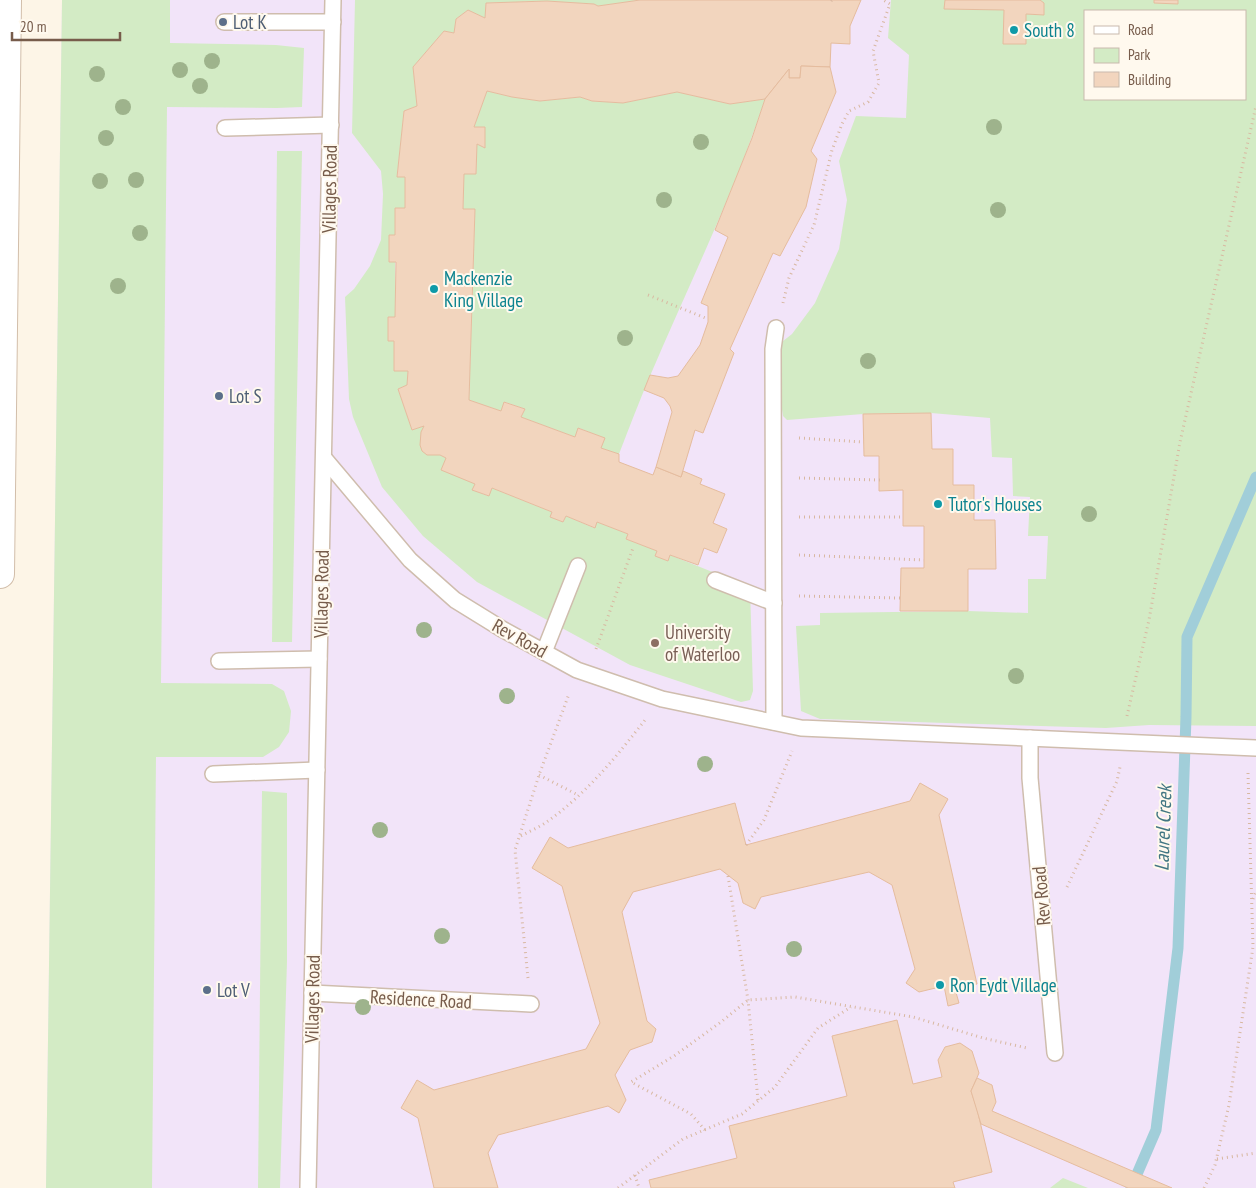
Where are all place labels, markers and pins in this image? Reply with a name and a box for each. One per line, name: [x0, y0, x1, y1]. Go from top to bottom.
place label: Lot K: [233, 10, 267, 34]
marker: Lot K: [217, 16, 229, 28]
place label: South 8: [1024, 18, 1075, 42]
marker: South 8: [1008, 24, 1020, 36]
place label: Mackenzie King Village: [444, 266, 523, 312]
marker: Mackenzie King Village: [428, 283, 440, 295]
place label: Lot S: [229, 384, 262, 408]
marker: Lot S: [213, 390, 225, 402]
place label: Tutor's Houses: [948, 492, 1042, 516]
marker: Tutor's Houses: [932, 498, 944, 510]
place label: University of Waterloo: [665, 620, 740, 666]
marker: University of Waterloo: [649, 637, 661, 649]
place label: Ron Eydt Village: [950, 973, 1057, 997]
place label: Lot V: [217, 978, 250, 1002]
marker: Ron Eydt Village: [934, 979, 946, 991]
marker: Lot V: [201, 984, 213, 996]

